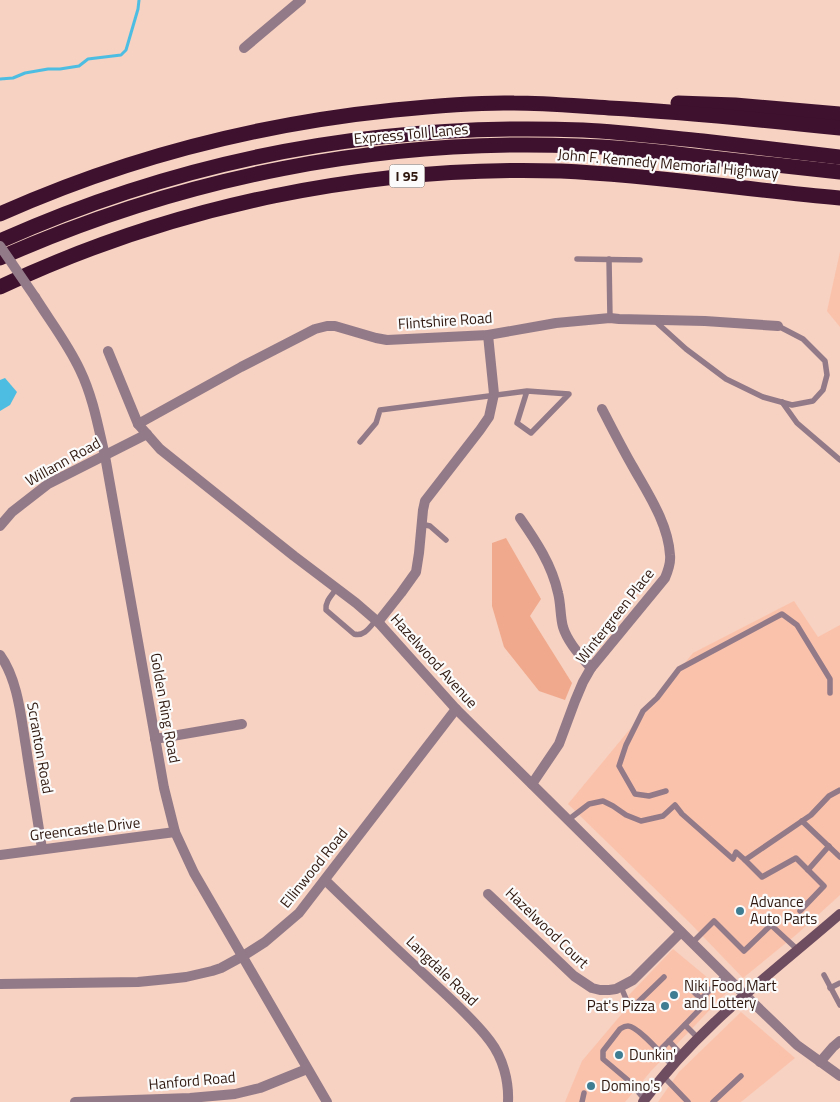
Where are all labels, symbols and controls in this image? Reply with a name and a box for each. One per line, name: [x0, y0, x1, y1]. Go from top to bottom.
street label: Express Toll Lanes: [353, 117, 469, 150]
street label: John F. Kennedy Memorial Highway: [557, 142, 779, 185]
road number: I 95: [390, 165, 424, 188]
street label: Flintshire Road: [397, 306, 493, 335]
street label: Willann Road: [21, 431, 105, 492]
street label: Wintergreen Place: [570, 563, 659, 668]
street label: Hazelwood Avenue: [385, 608, 483, 713]
street label: Golden Ring Road: [144, 651, 187, 765]
street label: Scranton Road: [21, 700, 60, 795]
street label: Greencastle Drive: [28, 810, 141, 847]
street label: Ellinwood Road: [274, 823, 353, 913]
street label: Hazelwood Court: [500, 882, 595, 974]
place label: Advance Auto Parts: [750, 890, 817, 930]
marker: Advance Auto Parts: [734, 905, 746, 917]
street label: Langdale Road: [401, 930, 484, 1011]
place label: Niki Food Mart and Lottery: [684, 974, 777, 1014]
marker: Niki Food Mart and Lottery: [668, 989, 680, 1001]
place label: Pat's Pizza: [587, 994, 655, 1017]
marker: Pat's Pizza: [659, 1000, 671, 1012]
place label: Dunkin': [629, 1043, 676, 1066]
marker: Dunkin': [613, 1049, 625, 1061]
street label: Hanford Road: [148, 1065, 236, 1096]
place label: Domino's: [601, 1074, 660, 1097]
marker: Domino's: [585, 1080, 597, 1092]

